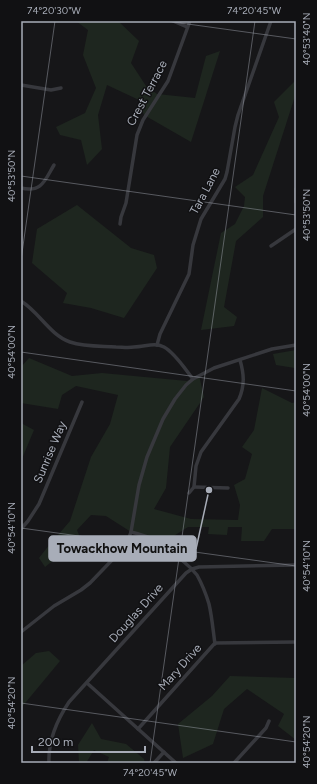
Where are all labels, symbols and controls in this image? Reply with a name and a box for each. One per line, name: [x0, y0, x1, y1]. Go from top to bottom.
text: 74°20'30"W: [27, 4, 81, 17]
text: 74°20'45"W: [227, 4, 281, 17]
text: 40°53'40"N: [300, 12, 313, 66]
street label: Crest Terrace: [124, 58, 170, 128]
text: 40°53'50"N: [5, 150, 18, 202]
street label: Tara Lane: [187, 165, 223, 217]
text: 40°53'50"N: [300, 189, 313, 241]
text: 40°54'00"N: [5, 325, 18, 379]
text: 40°54'00"N: [300, 363, 313, 417]
street label: Sunrise Way: [31, 418, 70, 485]
text: 40°54'10"N: [5, 502, 18, 554]
callout: Towackhow Mountain: [49, 536, 196, 561]
text: 40°54'10"N: [300, 540, 313, 592]
text: Towackhow Mountain: [57, 541, 187, 556]
street label: Douglas Drive: [106, 580, 166, 645]
street label: Mary Drive: [156, 641, 205, 693]
text: 40°54'20"N: [5, 676, 18, 730]
text: 40°54'20"N: [300, 715, 313, 769]
scale bar: [32, 728, 145, 754]
text: 200 m: [38, 735, 73, 749]
text: 74°20'45"W: [123, 766, 177, 779]

